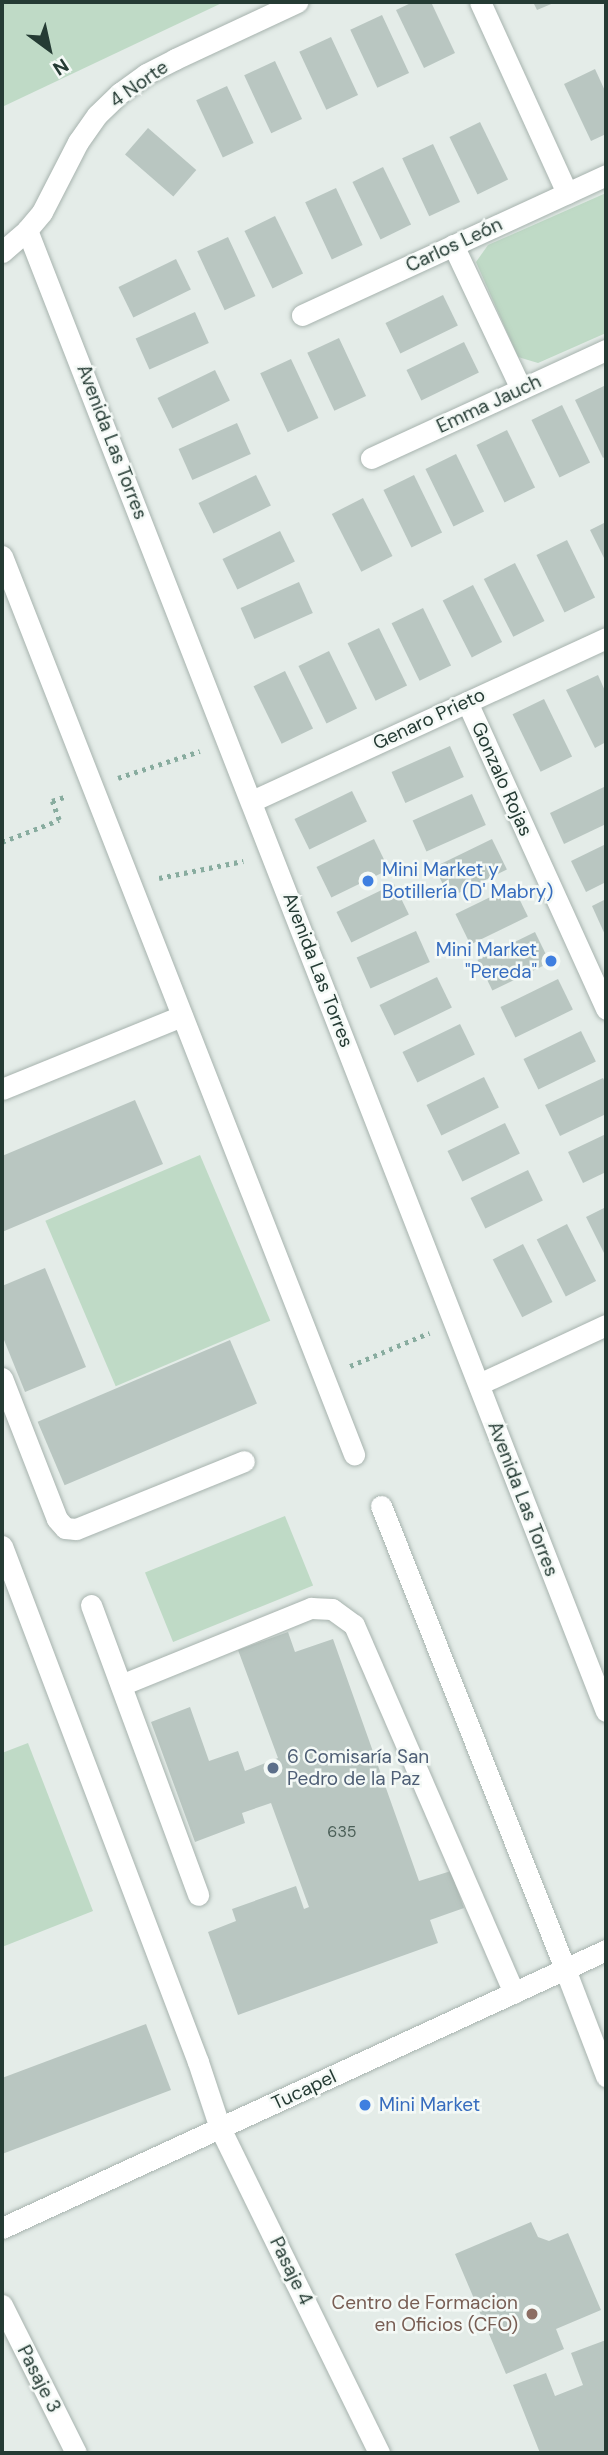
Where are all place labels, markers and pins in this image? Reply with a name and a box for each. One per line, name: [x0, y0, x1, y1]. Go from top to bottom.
place label: Mini Market y Botillería (D' Mabry): [382, 859, 553, 903]
marker: Mini Market y Botillería (D' Mabry): [360, 873, 376, 889]
place label: Mini Market "Pereda": [436, 939, 537, 983]
marker: Mini Market "Pereda": [543, 953, 559, 969]
place label: 6 Comisaría San Pedro de la Paz: [287, 1746, 429, 1790]
marker: 6 Comisaría San Pedro de la Paz: [265, 1760, 281, 1776]
place label: Mini Market: [379, 2094, 480, 2116]
marker: Mini Market: [357, 2097, 373, 2113]
place label: Centro de Formacion en Oficios (CFO): [332, 2292, 518, 2336]
marker: Centro de Formacion en Oficios (CFO): [524, 2306, 540, 2322]

